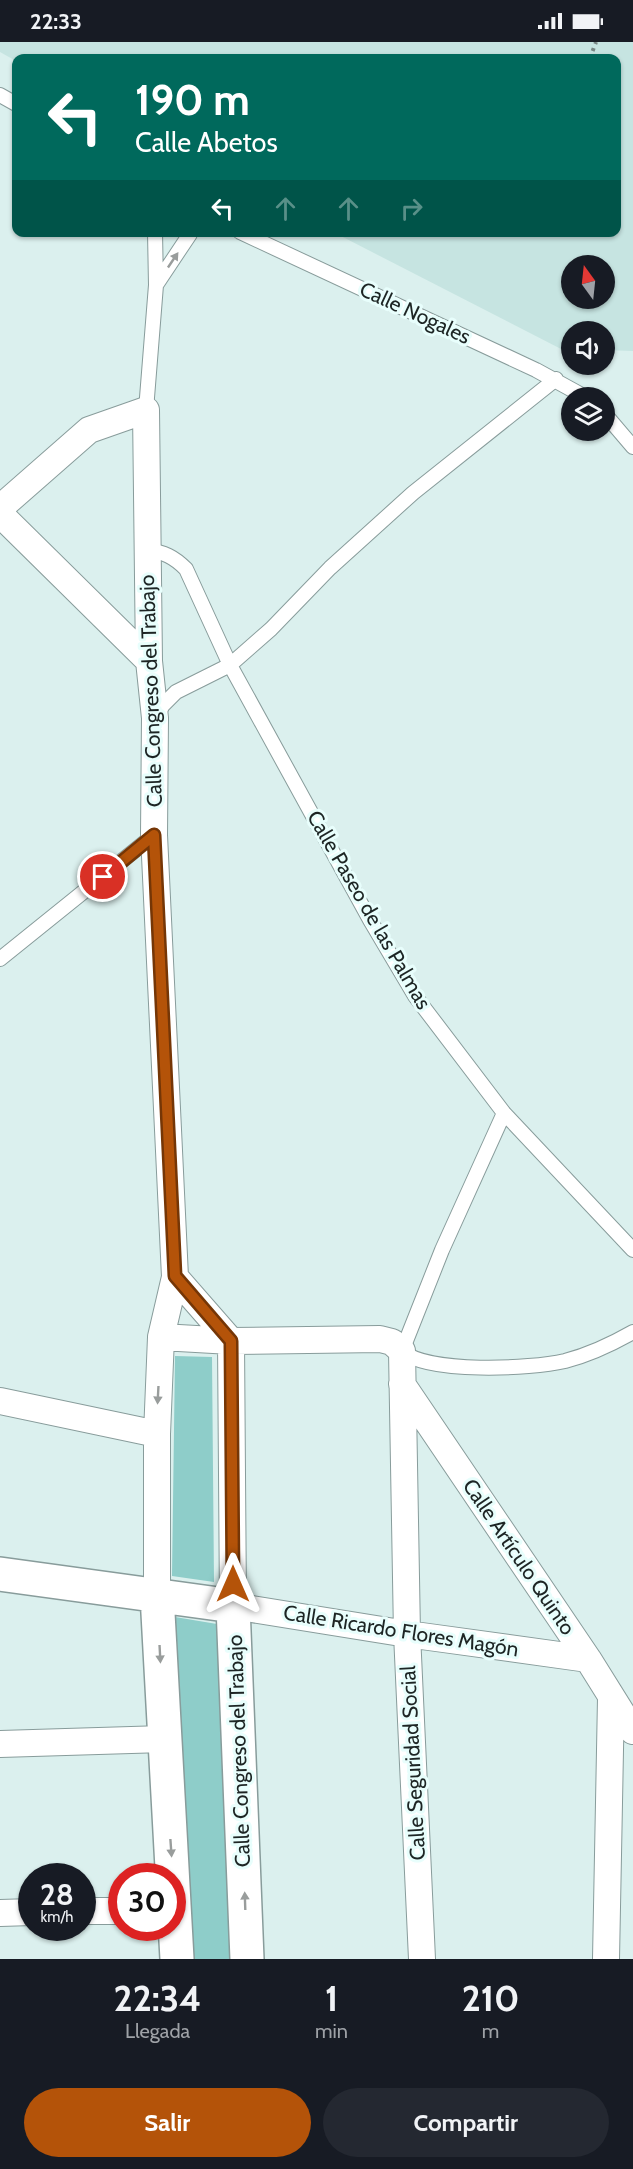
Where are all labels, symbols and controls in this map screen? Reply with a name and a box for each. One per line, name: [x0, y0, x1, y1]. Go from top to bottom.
text: 22:33: [30, 8, 82, 35]
text: 190 m: [135, 74, 250, 126]
icon: left: [36, 78, 114, 156]
text: Calle Abetos: [135, 126, 278, 159]
icon: left: [206, 192, 239, 225]
icon: ahead: [269, 192, 302, 225]
icon: ahead: [332, 192, 365, 225]
icon: right: [395, 192, 428, 225]
one-way arrow: [167, 252, 179, 268]
north arrow: [561, 255, 615, 309]
map controls: [561, 255, 615, 441]
street label: Calle Nogales: [356, 276, 475, 349]
button: sound: [561, 321, 615, 375]
button: layers: [561, 387, 615, 441]
street label: Calle Congreso del Trabajo: [134, 574, 168, 808]
street label: Calle Paseo de las Palmas: [302, 806, 437, 1014]
pin: [77, 851, 128, 902]
icon: arrive: [86, 860, 119, 893]
one-way arrow: [154, 1385, 163, 1404]
street label: Calle Artículo Quinto: [458, 1474, 581, 1639]
position arrow: [201, 1552, 265, 1616]
street label: Calle Ricardo Flores Magón: [282, 1600, 520, 1661]
street label: Calle Congreso del Trabajo: [222, 1634, 256, 1868]
one-way arrow: [156, 1644, 165, 1663]
street label: Calle Seguridad Social: [395, 1665, 430, 1861]
one-way arrow: [166, 1839, 176, 1858]
speed limit sign: 30: [108, 1863, 186, 1941]
text: 28: [40, 1876, 74, 1913]
one-way arrow: [240, 1891, 249, 1910]
text: km/h: [41, 1908, 73, 1926]
text: 22:34: [114, 1976, 201, 2020]
text: 1: [325, 1976, 338, 2020]
text: 210: [462, 1976, 519, 2020]
text: Llegada: [125, 2019, 190, 2043]
text: min: [315, 2019, 348, 2043]
text: m: [482, 2019, 499, 2043]
button: Salir: [24, 2088, 311, 2157]
button: Compartir: [323, 2088, 609, 2157]

